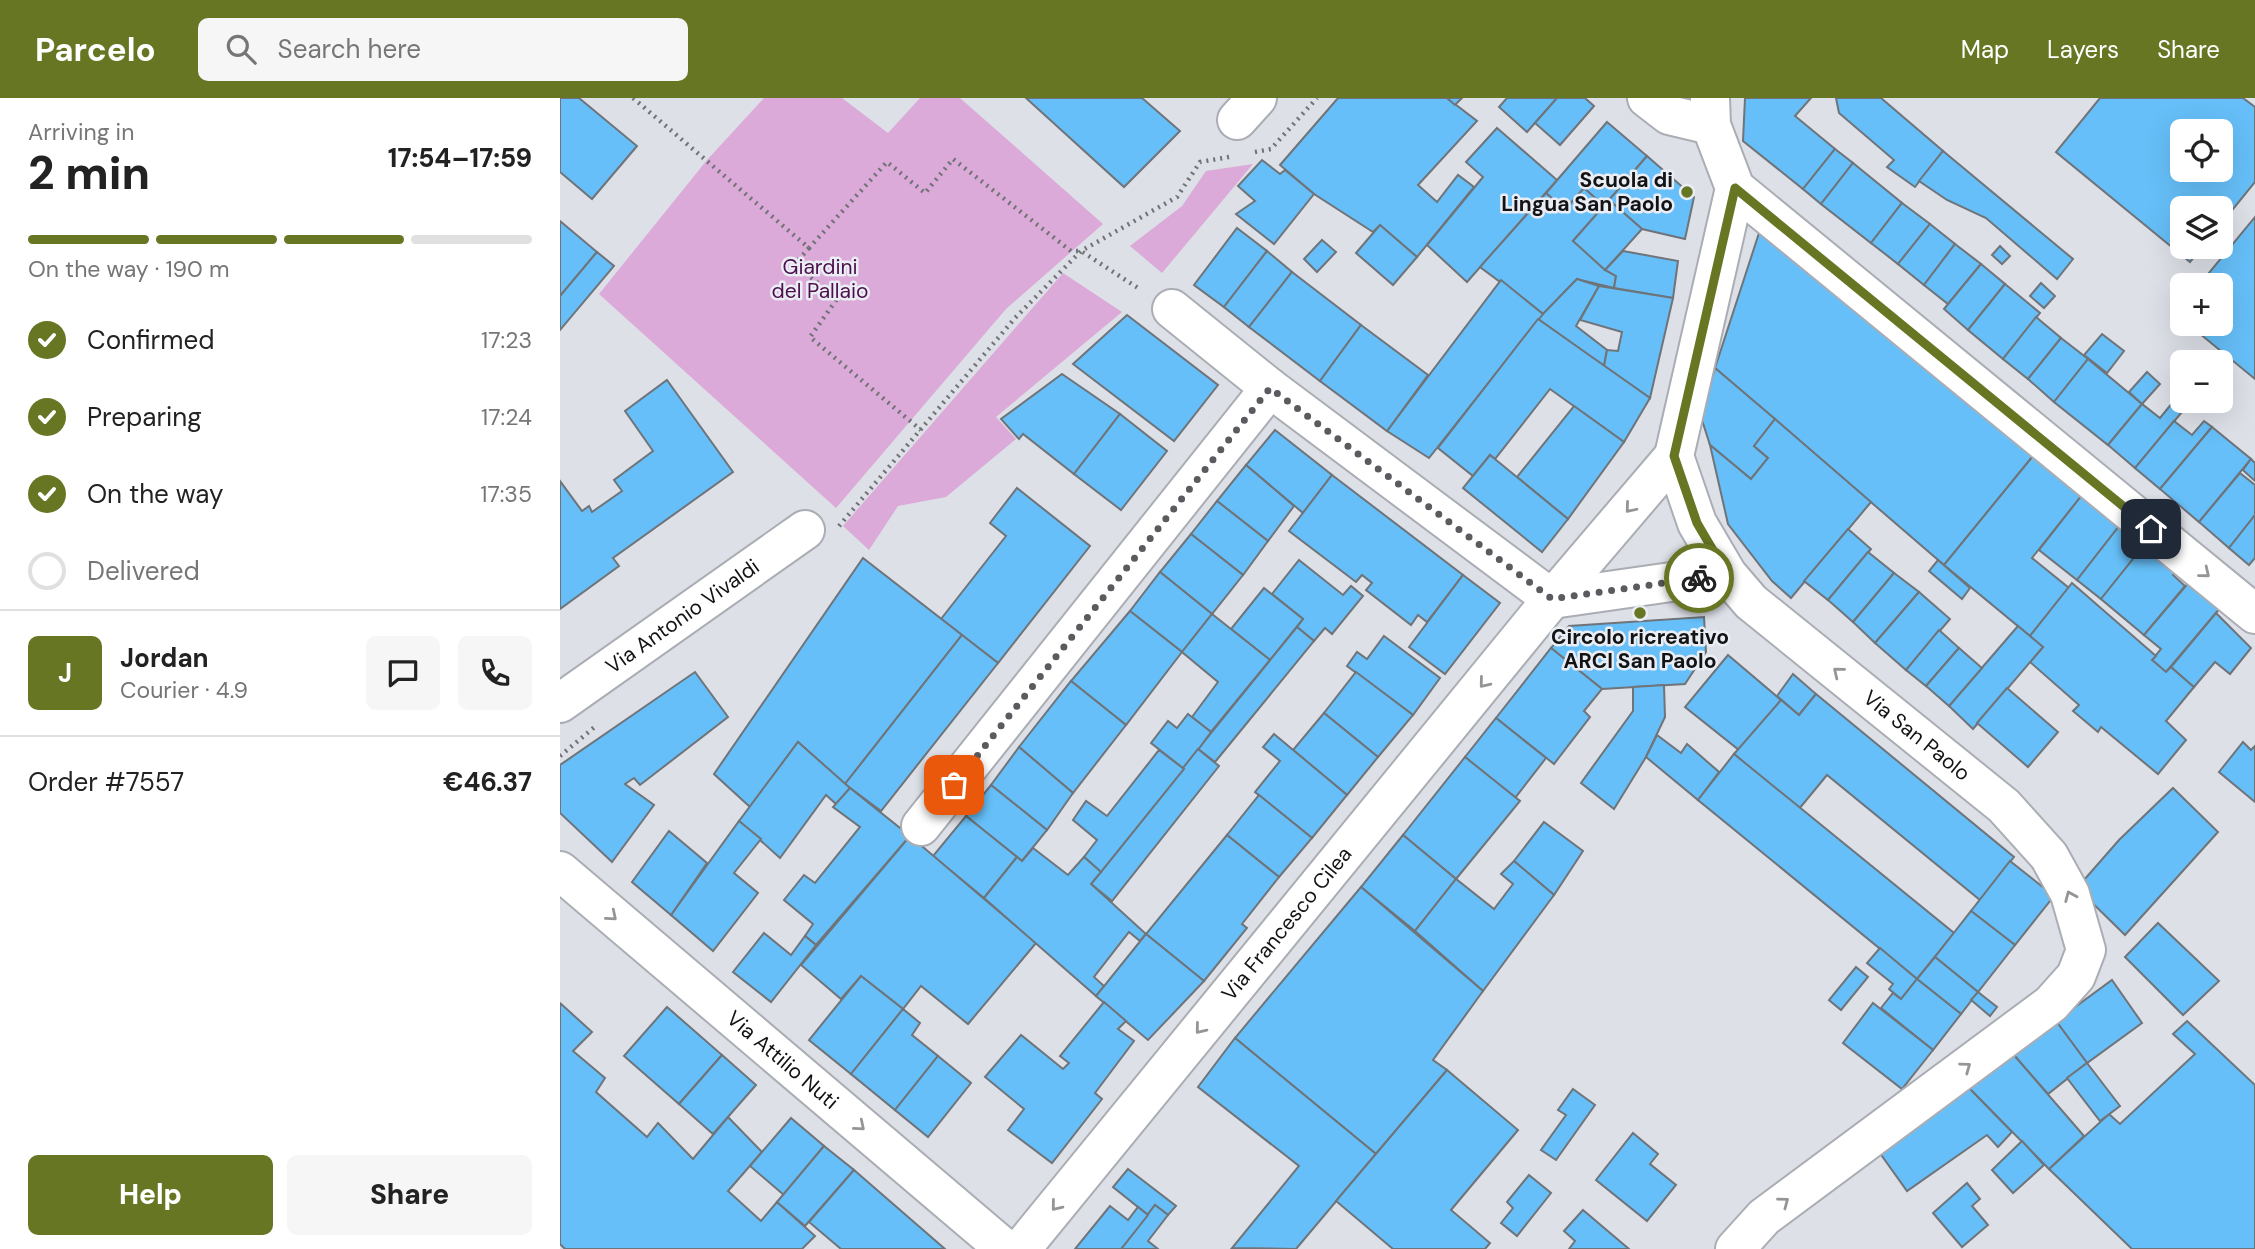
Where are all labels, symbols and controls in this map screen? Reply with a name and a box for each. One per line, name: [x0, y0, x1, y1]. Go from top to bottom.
search box: [198, 18, 688, 81]
text: Parcelo: [35, 28, 156, 71]
icon: search: [222, 30, 260, 68]
text: Search here: [278, 32, 421, 66]
text: Map: [1961, 34, 2009, 65]
text: Layers: [2047, 34, 2119, 65]
text: Share: [2157, 34, 2220, 65]
text: Arriving in: [28, 117, 134, 147]
map controls: [2170, 119, 2233, 413]
button: locate: [2170, 119, 2233, 182]
text: 17:54–17:59: [388, 141, 532, 175]
text: 2 min: [28, 143, 150, 203]
place label: Scuola di Lingua San Paolo: [1501, 166, 1673, 218]
marker: Scuola di Lingua San Paolo: [1679, 184, 1695, 200]
button: layers: [2170, 196, 2233, 259]
park label: Giardini del Pallaio: [772, 253, 868, 305]
text: On the way · 190 m: [28, 254, 229, 284]
button: +: [2170, 273, 2233, 336]
icon: check: [28, 321, 66, 359]
text: Confirmed: [87, 323, 214, 357]
text: 17:23: [481, 325, 532, 355]
button: −: [2170, 350, 2233, 413]
icon: check: [28, 398, 66, 436]
text: Preparing: [87, 400, 202, 434]
text: 17:24: [481, 402, 532, 432]
icon: check: [28, 475, 66, 513]
text: On the way: [87, 477, 223, 511]
text: 17:35: [480, 479, 532, 509]
pin: [2121, 499, 2181, 559]
one-way arrow: [1626, 500, 1638, 513]
icon: home: [2132, 510, 2170, 548]
courier: [1664, 543, 1734, 613]
street label: Via Antonio Vivaldi: [600, 553, 765, 680]
text: Delivered: [87, 554, 200, 588]
icon: bike: [1680, 559, 1718, 597]
one-way arrow: [2196, 565, 2209, 577]
marker: Circolo ricreativo ARCI San Paolo: [1632, 605, 1648, 621]
place label: Circolo ricreativo ARCI San Paolo: [1551, 623, 1729, 675]
button: chat: [366, 636, 440, 710]
button: phone: [458, 636, 532, 710]
text: Jordan: [120, 641, 209, 675]
text: J: [58, 656, 72, 690]
one-way arrow: [1833, 668, 1846, 681]
one-way arrow: [1480, 674, 1492, 687]
text: Courier · 4.9: [120, 675, 248, 705]
street label: Via San Paolo: [1857, 684, 1976, 787]
pin: [924, 755, 984, 815]
text: Order #7557: [28, 765, 184, 799]
text: €46.37: [443, 765, 532, 799]
icon: bag: [935, 766, 973, 804]
street label: Via Francesco Cilea: [1215, 841, 1358, 1007]
one-way arrow: [2064, 891, 2078, 903]
one-way arrow: [604, 908, 617, 920]
street label: Via Attilio Nuti: [721, 1005, 844, 1115]
one-way arrow: [1196, 1022, 1209, 1034]
one-way arrow: [1959, 1062, 1971, 1075]
one-way arrow: [852, 1118, 865, 1130]
button: Help: [28, 1155, 273, 1235]
button: Share: [287, 1155, 532, 1235]
one-way arrow: [1052, 1198, 1065, 1210]
one-way arrow: [1776, 1198, 1788, 1210]

